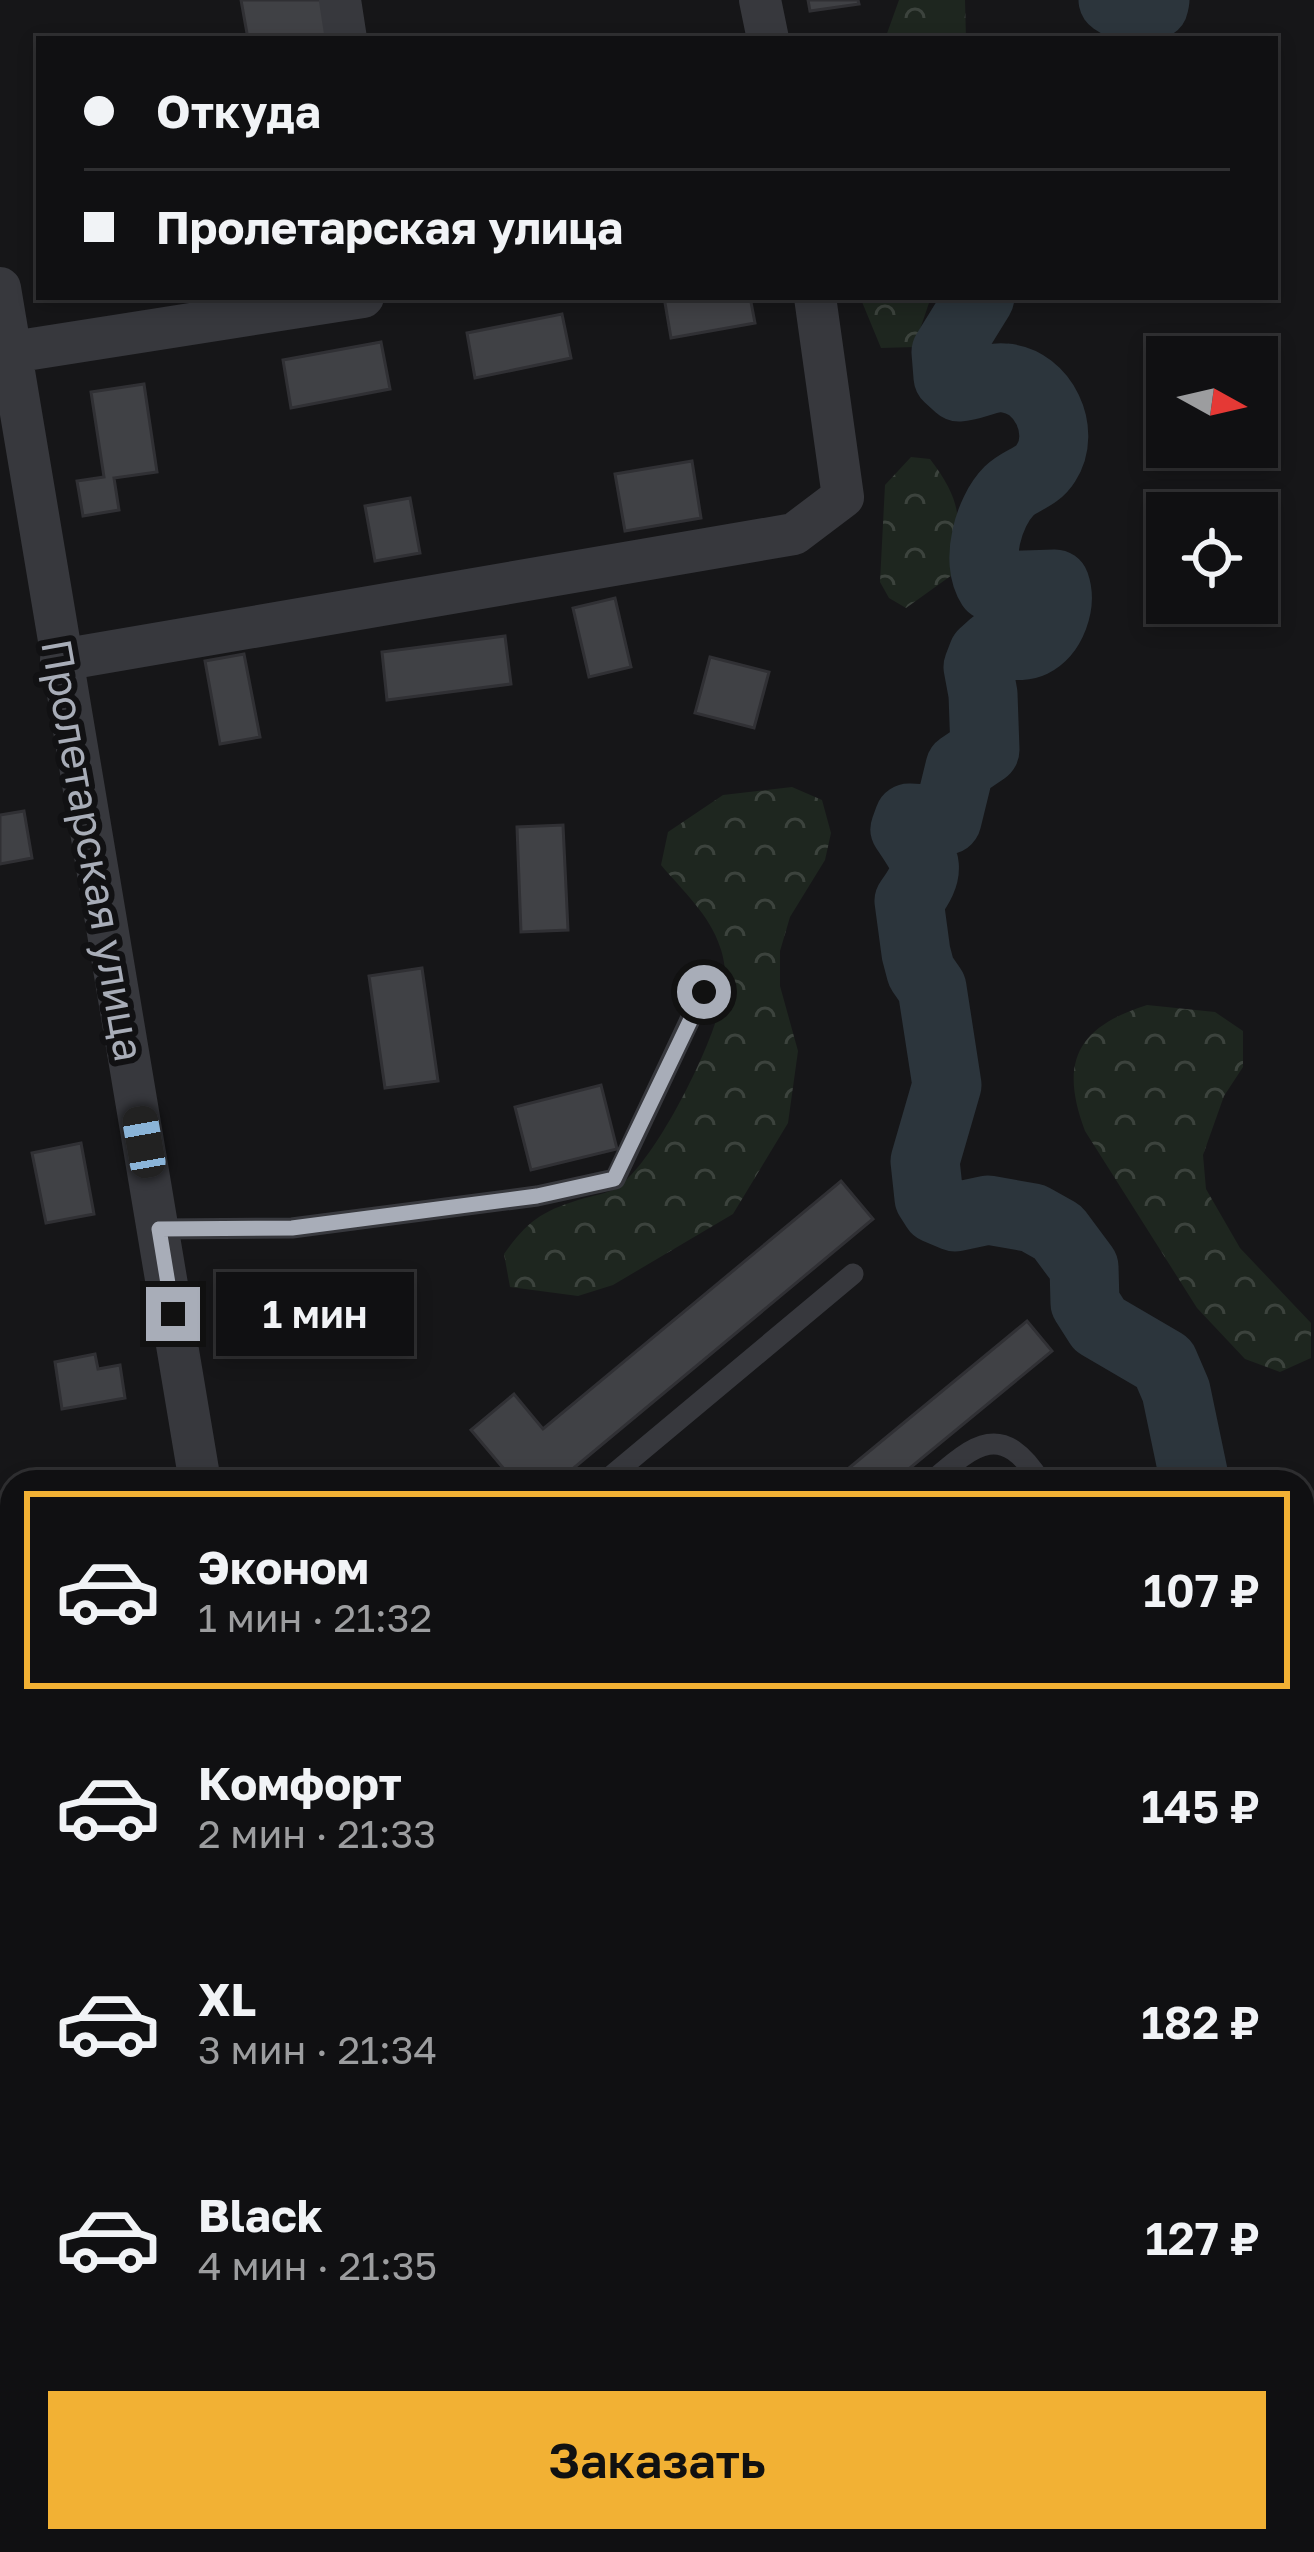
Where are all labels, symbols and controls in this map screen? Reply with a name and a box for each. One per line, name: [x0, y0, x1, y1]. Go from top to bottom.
text: Откуда: [156, 84, 321, 138]
text: Пролетарская улица: [156, 200, 623, 254]
north arrow: [1146, 336, 1278, 468]
map controls: [1146, 336, 1278, 624]
button: locate: [1146, 492, 1278, 624]
street label: Пролетарская улица: [32, 635, 156, 1065]
route start: [677, 965, 731, 1019]
car: [120, 1103, 168, 1181]
callout: 1 мин: [215, 1272, 413, 1356]
route end: [146, 1287, 200, 1341]
text: 1 мин: [262, 1290, 368, 1337]
icon: car: [54, 1536, 162, 1644]
text: Эконом: [198, 1540, 369, 1594]
text: 107 ₽: [1143, 1563, 1260, 1617]
text: 1 мин · 21:32: [198, 1594, 432, 1641]
icon: car: [54, 1752, 162, 1860]
text: Комфорт: [198, 1756, 402, 1810]
text: 145 ₽: [1141, 1779, 1260, 1833]
text: 2 мин · 21:33: [198, 1810, 436, 1857]
icon: car: [54, 1968, 162, 2076]
text: XL: [198, 1972, 256, 2026]
text: 182 ₽: [1141, 1995, 1260, 2049]
text: 3 мин · 21:34: [198, 2026, 437, 2073]
icon: car: [54, 2184, 162, 2292]
text: Black: [198, 2188, 323, 2242]
text: 127 ₽: [1145, 2211, 1260, 2265]
text: 4 мин · 21:35: [198, 2242, 437, 2289]
button: Заказать: [48, 2391, 1266, 2529]

